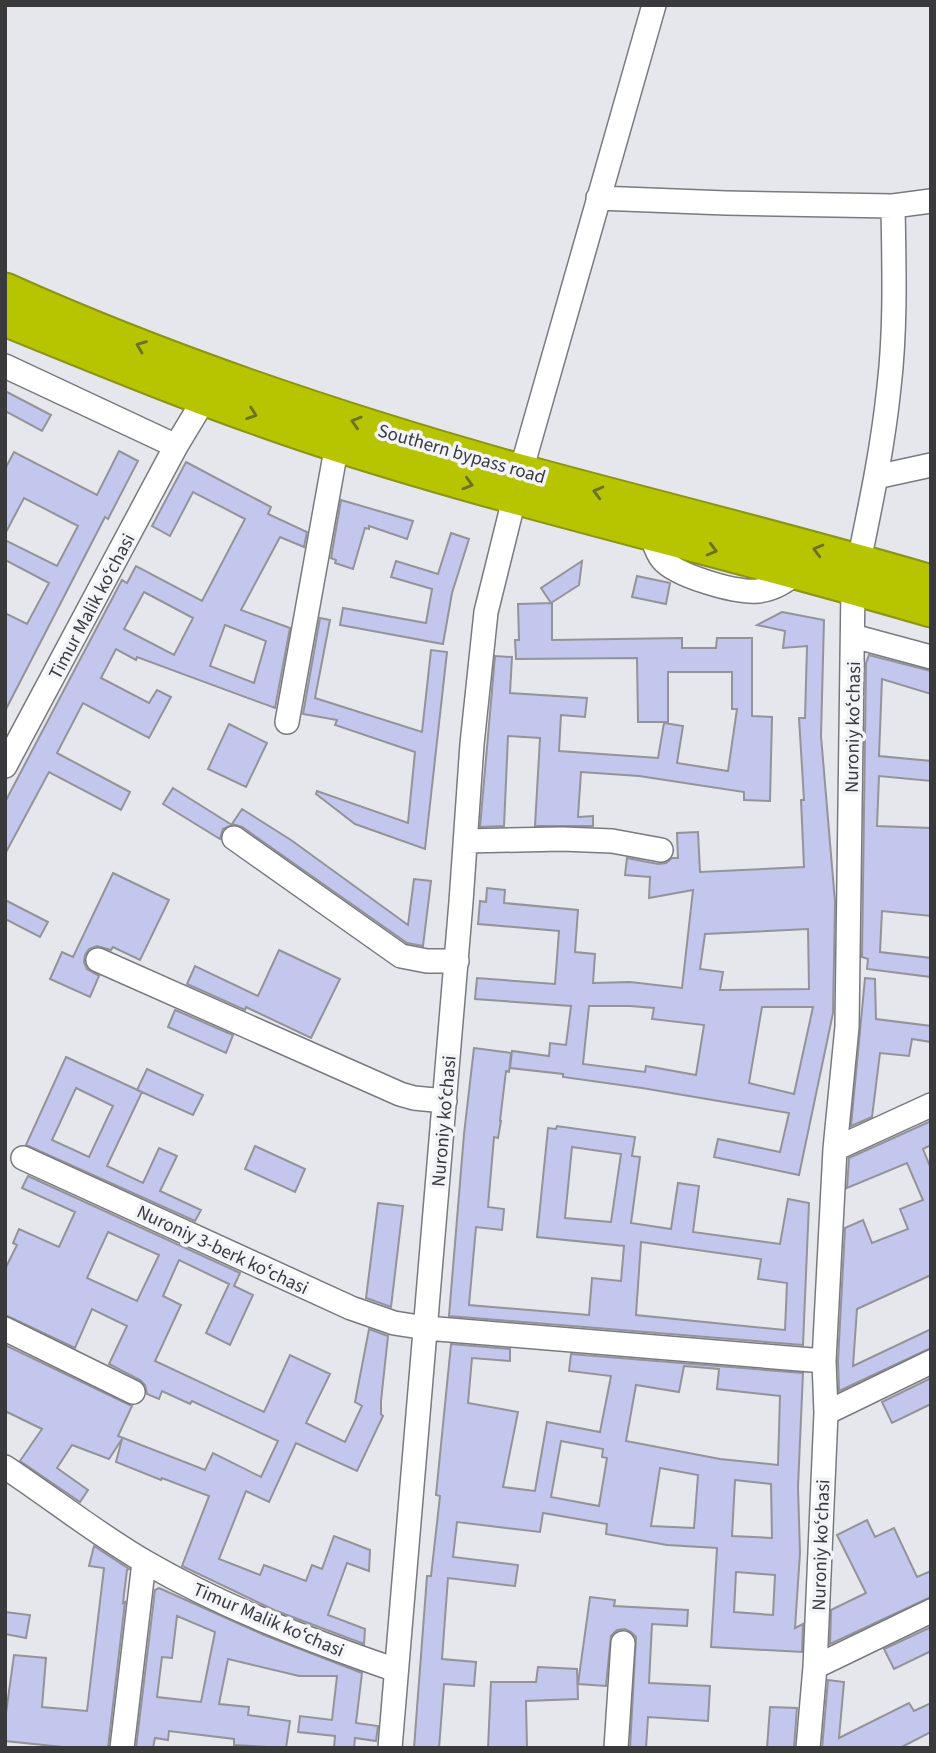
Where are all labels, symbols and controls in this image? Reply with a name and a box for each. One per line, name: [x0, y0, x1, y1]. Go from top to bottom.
one-way arrow: [136, 341, 148, 355]
one-way arrow: [245, 406, 257, 420]
one-way arrow: [350, 415, 362, 430]
street label: Southern bypass road: [375, 418, 549, 491]
one-way arrow: [462, 475, 474, 490]
one-way arrow: [592, 486, 604, 500]
street label: Timur Malik koʻchasi: [42, 529, 142, 685]
one-way arrow: [705, 542, 717, 556]
one-way arrow: [812, 544, 824, 558]
street label: Nuroniy koʻchasi: [839, 661, 868, 793]
street label: Nuroniy koʻchasi: [425, 1054, 464, 1188]
street label: Nuroniy 3-berk koʻchasi: [132, 1199, 313, 1302]
street label: Nuroniy koʻchasi: [806, 1479, 837, 1611]
street label: Timur Malik koʻchasi: [189, 1576, 348, 1664]

